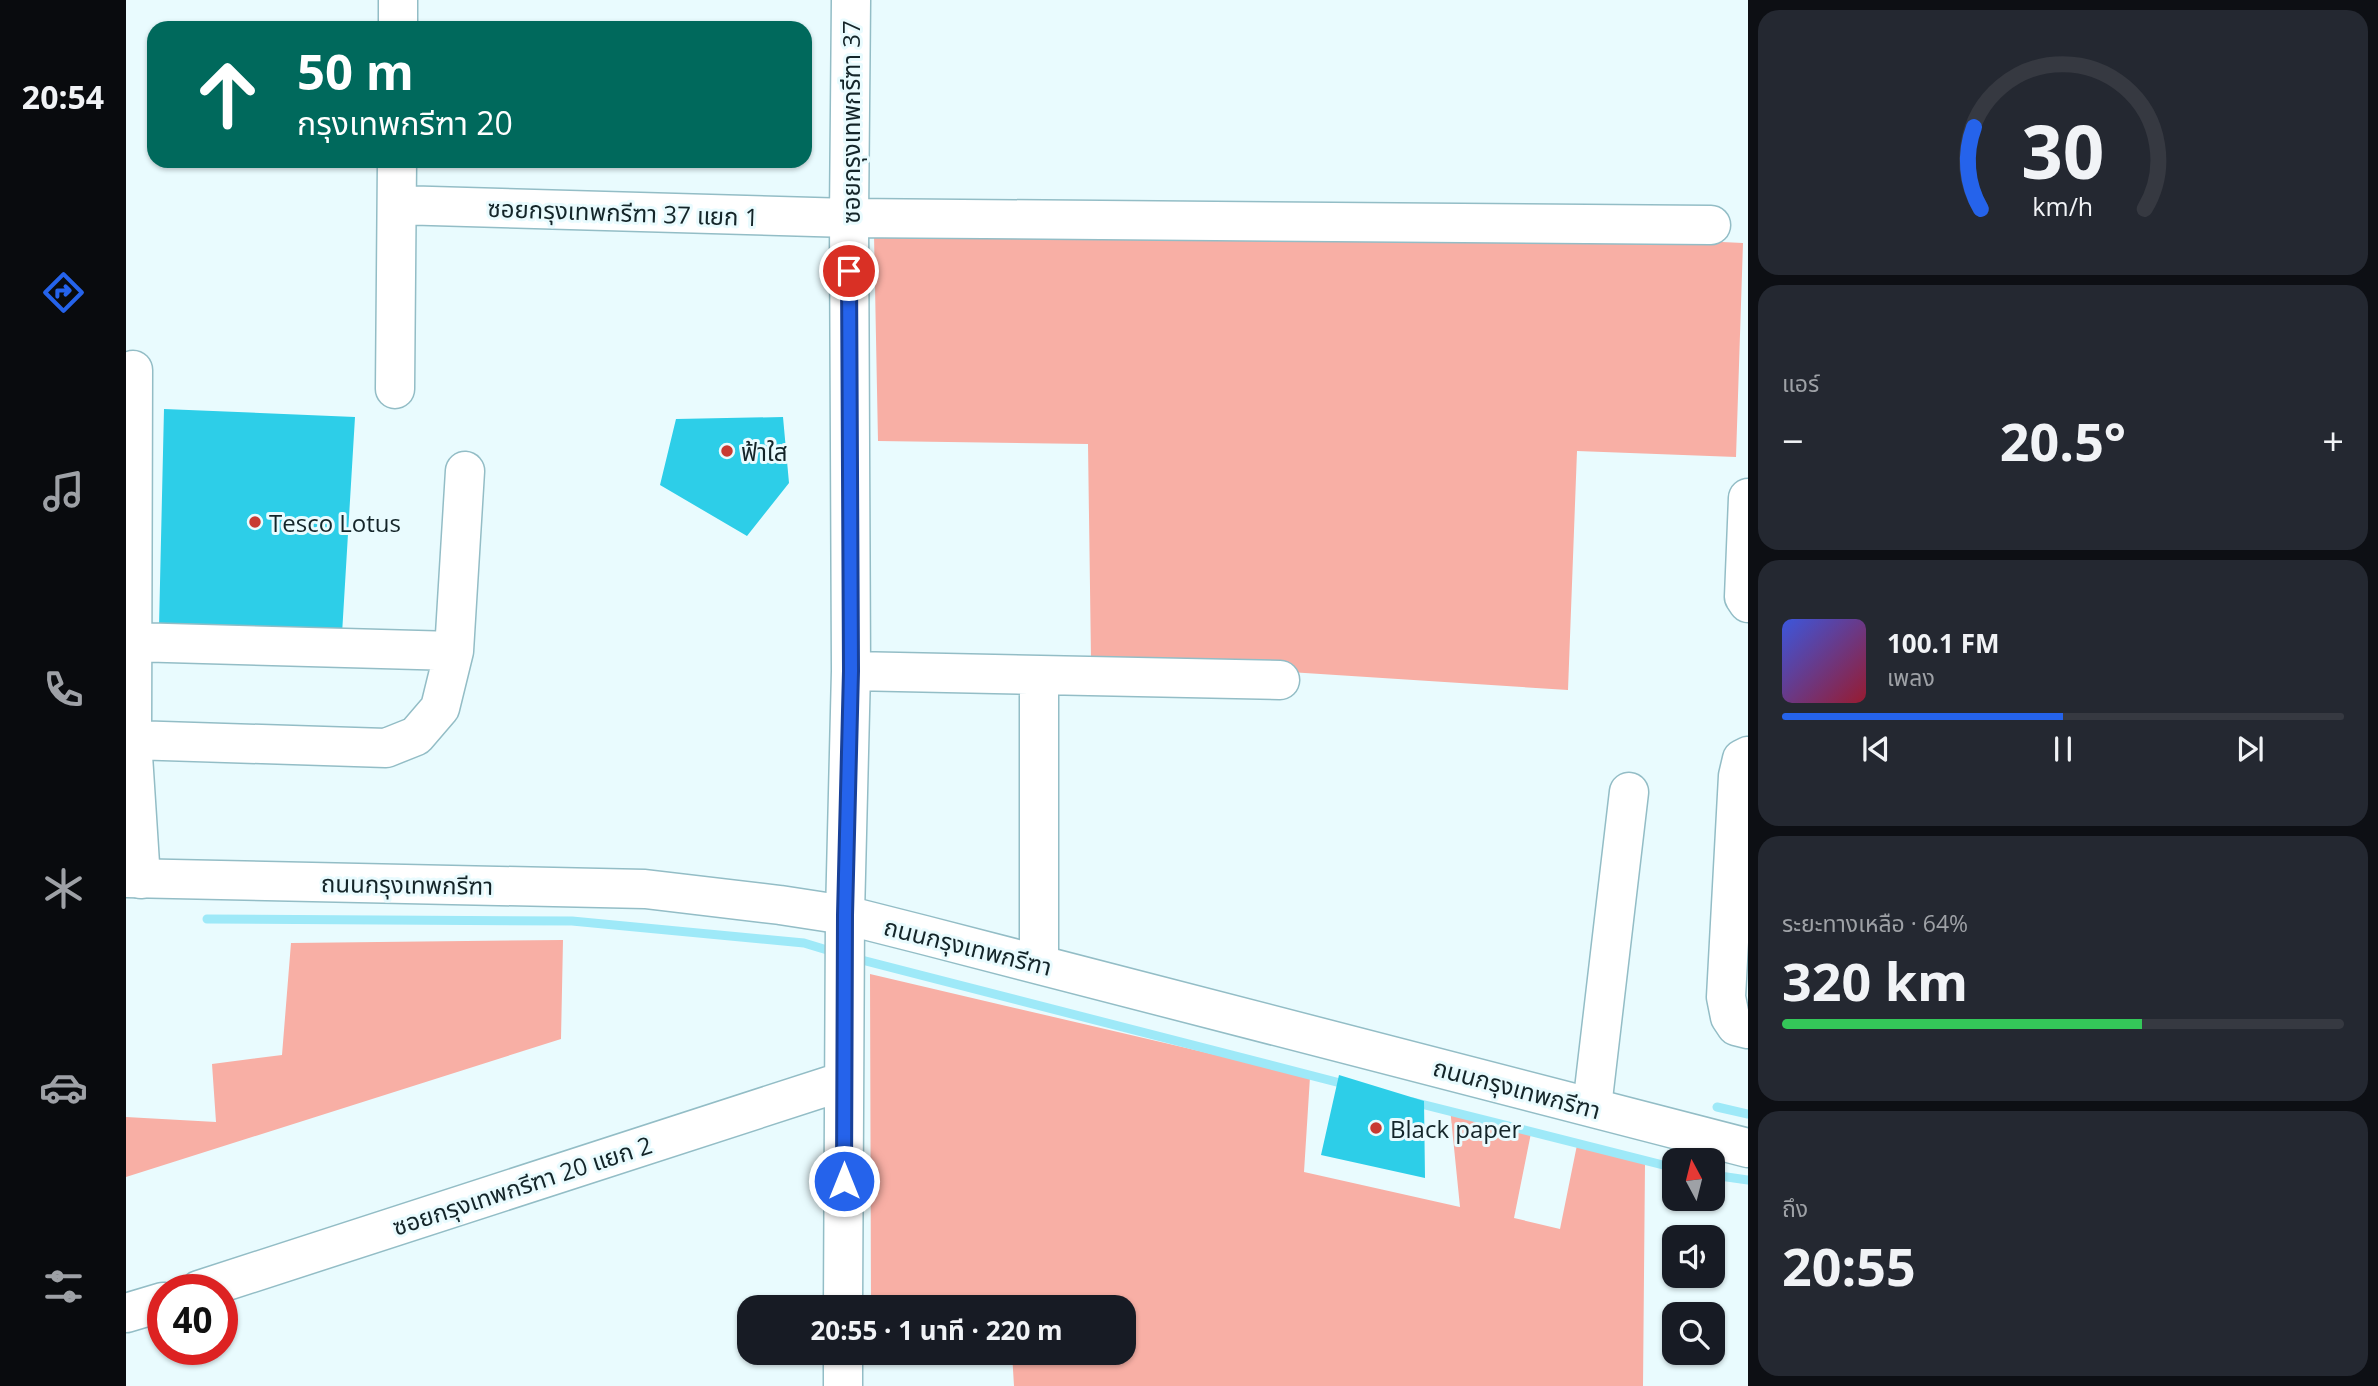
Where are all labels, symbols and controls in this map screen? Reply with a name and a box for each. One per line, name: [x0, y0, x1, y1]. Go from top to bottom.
street label: ซอยกรุงเทพกรีฑา 37: [834, 20, 867, 224]
text: 50 m: [297, 38, 414, 104]
icon: ahead: [182, 49, 273, 140]
text: 20:54: [22, 75, 104, 118]
text: กรุงเทพกรีฑา 20: [297, 101, 513, 144]
text: 30: [2021, 101, 2105, 200]
text: km/h: [2033, 188, 2093, 222]
street label: ซอยกรุงเทพกรีฑา 37 แยก 1: [487, 191, 759, 233]
pin: [819, 241, 879, 301]
icon: arrive: [830, 252, 868, 290]
icon: directions: [39, 268, 88, 317]
text: แอร์: [1782, 367, 1819, 399]
text: 20.5°: [2000, 405, 2126, 476]
text: −: [1782, 414, 1804, 466]
text: +: [2322, 414, 2344, 466]
place label: ฟ้าใส: [741, 435, 788, 468]
marker: ฟ้าใส: [719, 443, 735, 459]
icon: music: [39, 467, 88, 516]
place label: Tesco Lotus: [269, 506, 401, 539]
marker: Tesco Lotus: [247, 514, 263, 530]
text: 100.1 FM: [1887, 625, 1999, 661]
text: เพลง: [1887, 661, 1935, 693]
icon: phone: [39, 665, 88, 714]
icon: previous: [1857, 730, 1895, 768]
icon: pause: [2044, 730, 2082, 768]
icon: next: [2231, 730, 2269, 768]
icon: climate: [39, 864, 88, 913]
street label: ถนนกรุงเทพกรีฑา: [321, 866, 493, 902]
text: ระยะทางเหลือ · 64%: [1782, 907, 1968, 939]
street label: ถนนกรุงเทพกรีฑา: [880, 909, 1056, 983]
text: 320 km: [1782, 945, 1968, 1016]
street label: ถนนกรุงเทพกรีฑา: [1430, 1050, 1604, 1126]
icon: car: [39, 1063, 88, 1112]
place label: Black paper: [1390, 1112, 1521, 1145]
marker: Black paper: [1368, 1120, 1384, 1136]
street label: ซอยกรุงเทพกรีฑา 20 แยก 2: [388, 1127, 656, 1243]
position arrow: [807, 1144, 881, 1218]
north arrow: [1662, 1148, 1726, 1211]
map controls: [1662, 1148, 1725, 1365]
text: ถึง: [1782, 1192, 1808, 1224]
button: sound: [1662, 1225, 1725, 1288]
text: 20:55: [1782, 1230, 1916, 1301]
icon: filters: [39, 1262, 88, 1311]
speed limit sign: 40: [147, 1274, 238, 1365]
button: search: [1662, 1302, 1725, 1365]
text: 20:55 · 1 นาที · 220 m: [810, 1312, 1063, 1348]

